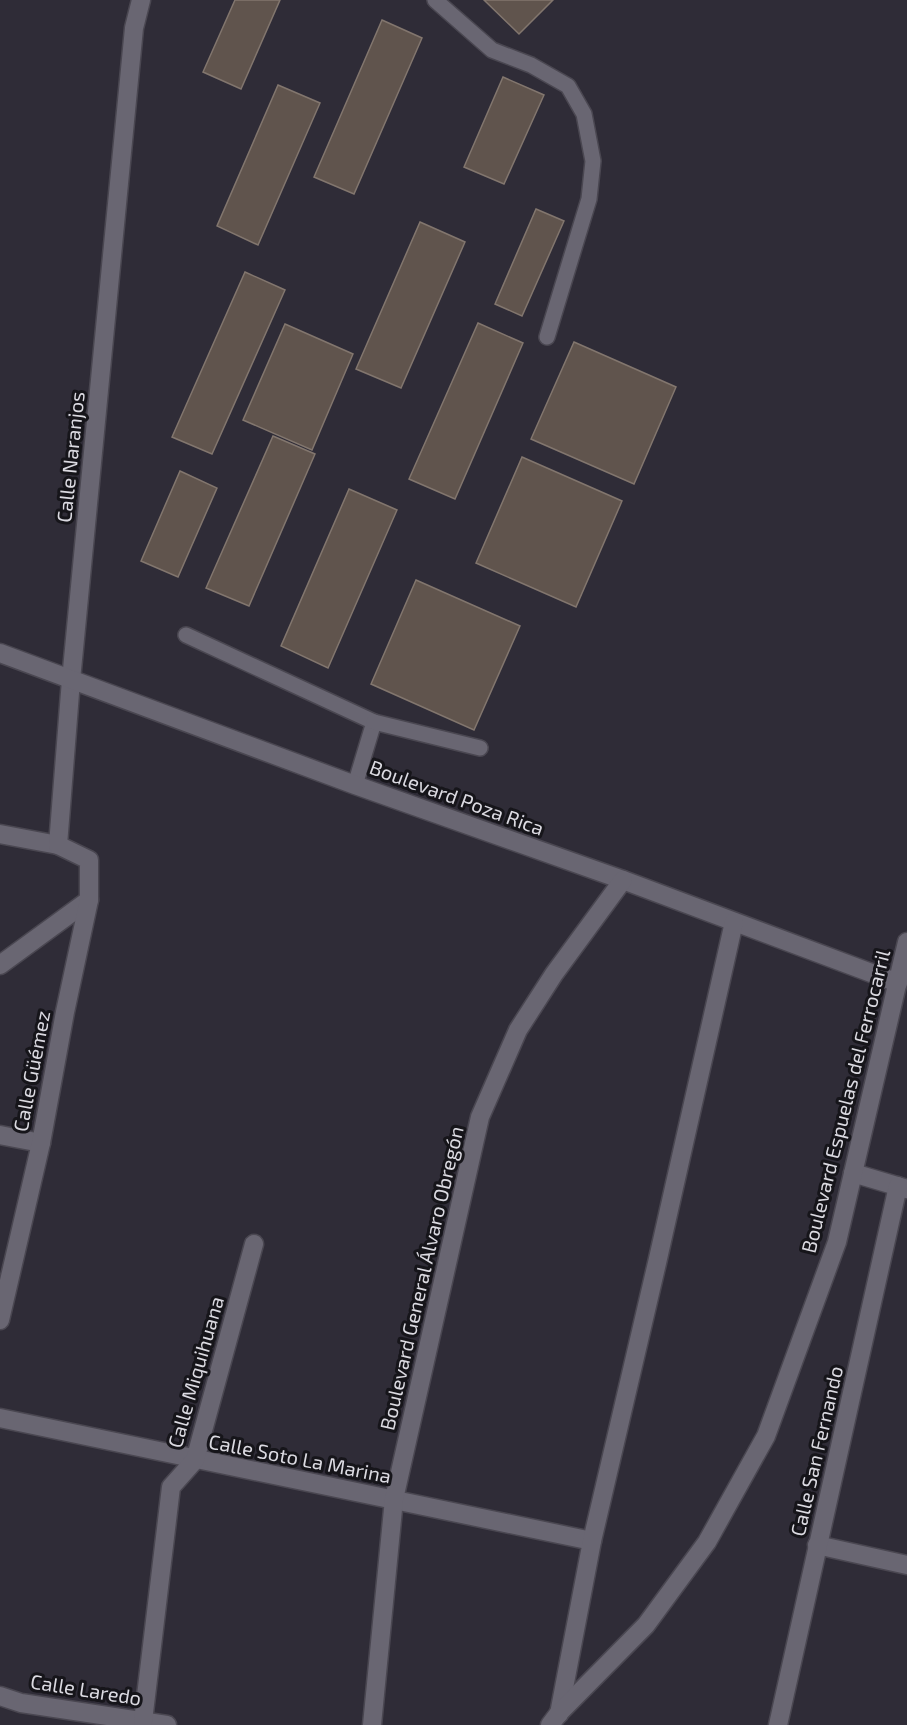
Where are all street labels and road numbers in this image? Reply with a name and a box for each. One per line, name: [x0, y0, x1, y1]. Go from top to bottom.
street label: Calle Naranjos: [51, 390, 89, 524]
street label: Boulevard Poza Rica: [367, 754, 547, 840]
street label: Boulevard Espuelas del Ferrocarril: [796, 947, 894, 1255]
street label: Calle Güémez: [8, 1009, 54, 1133]
street label: Boulevard General Álvaro Obregón: [374, 1124, 468, 1432]
street label: Calle Miquihuana: [162, 1294, 228, 1450]
street label: Calle San Fernando: [785, 1364, 847, 1538]
street label: Calle Soto La Marina: [207, 1429, 393, 1487]
street label: Calle Laredo: [29, 1668, 143, 1710]

